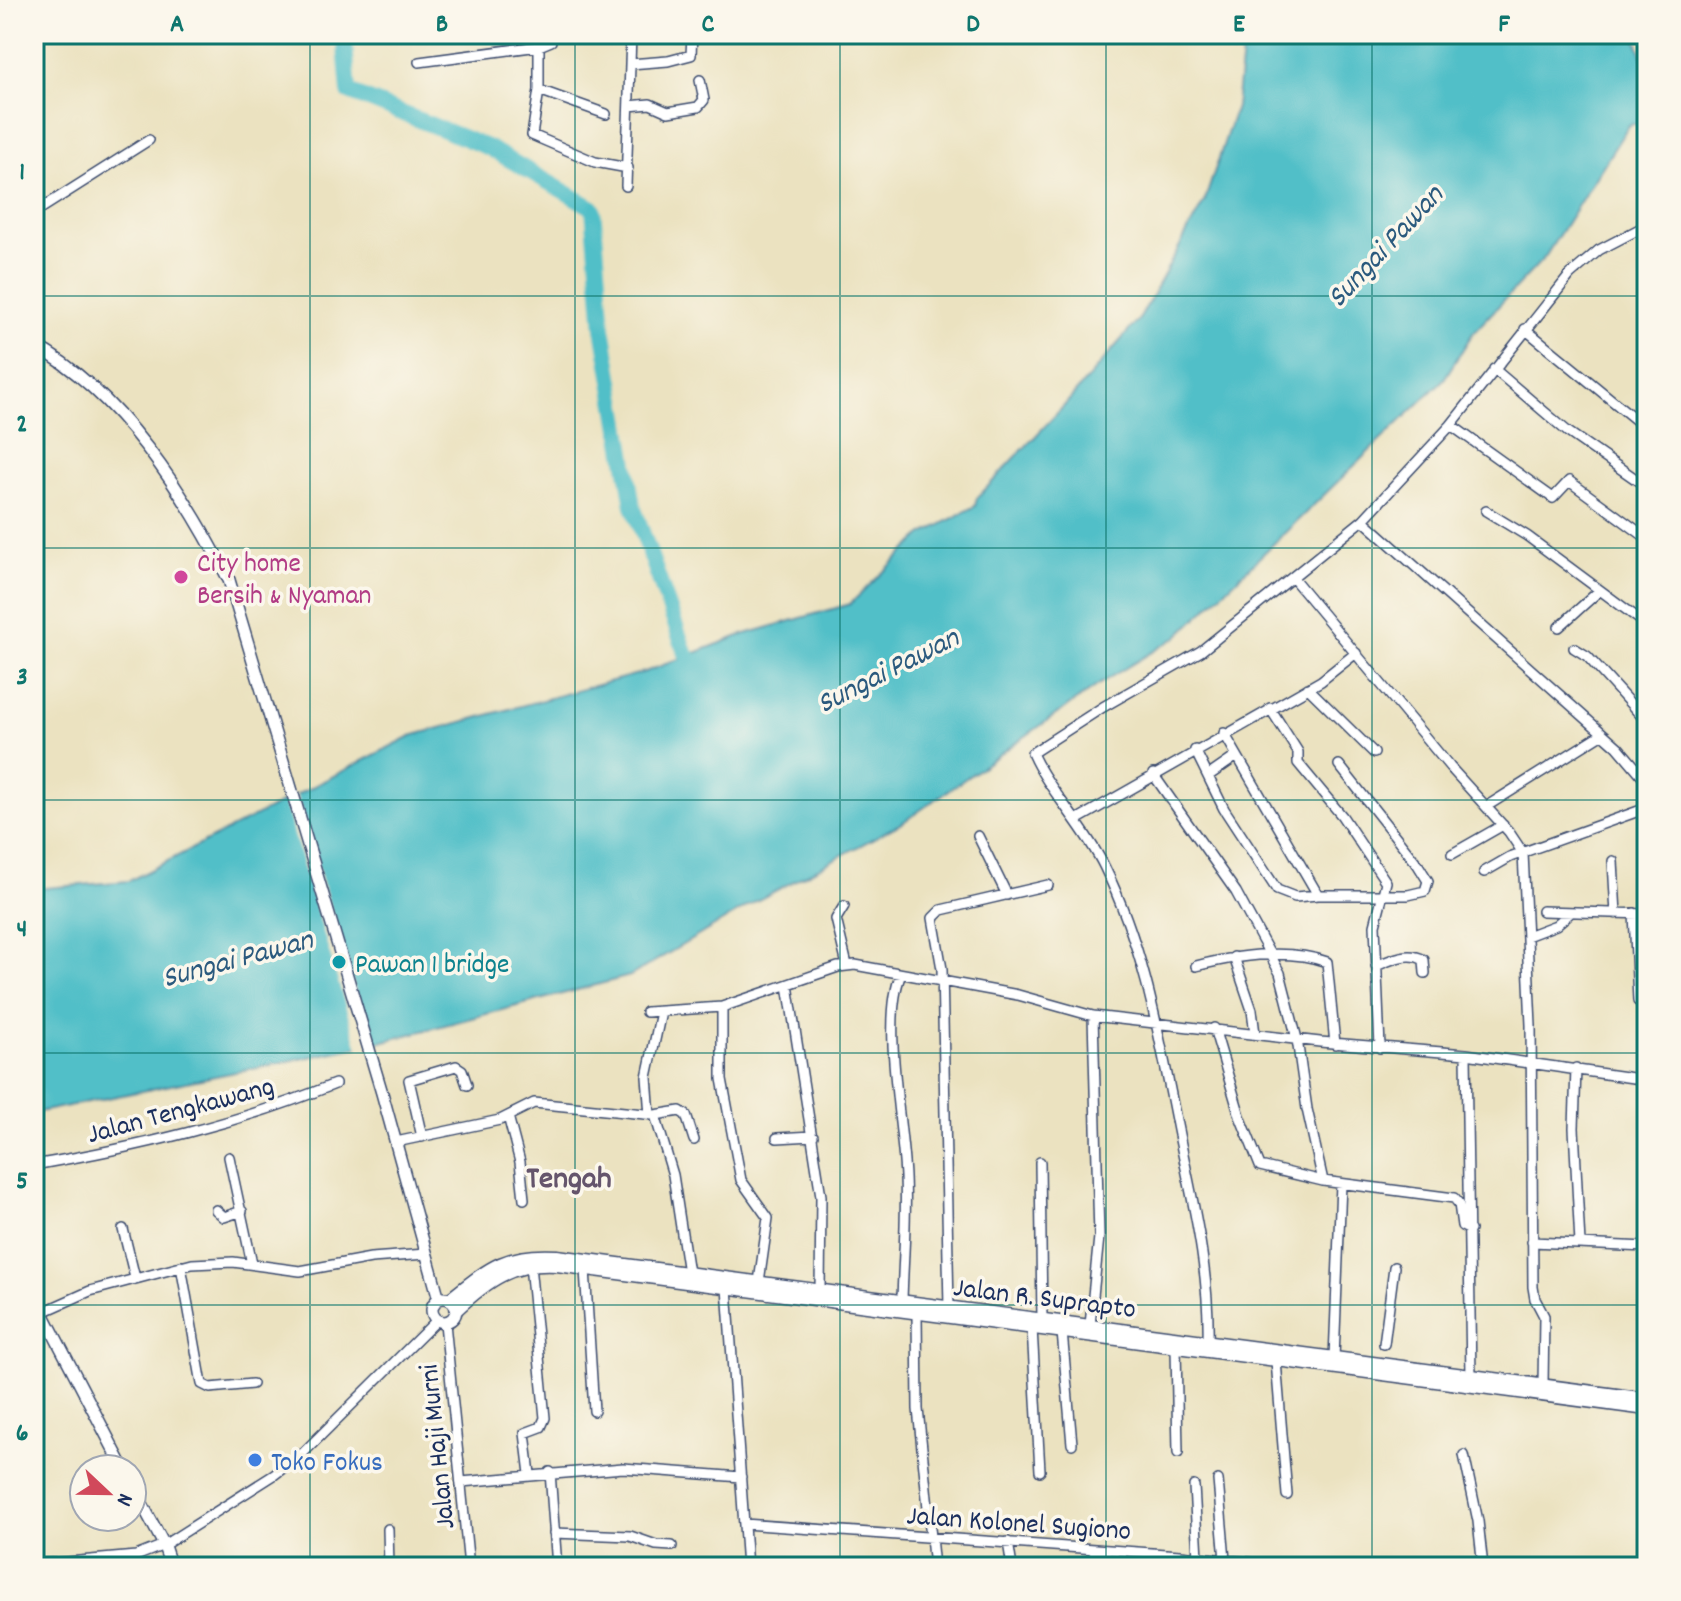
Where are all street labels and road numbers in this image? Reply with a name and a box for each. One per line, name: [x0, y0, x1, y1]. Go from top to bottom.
street label: Jalan Tengkawang: [83, 1069, 279, 1157]
street label: Jalan R. Suprapto: [951, 1270, 1138, 1332]
street label: Jalan Haji Murni: [411, 1362, 469, 1531]
street label: Jalan Kolonel Sugiono: [905, 1498, 1132, 1554]

